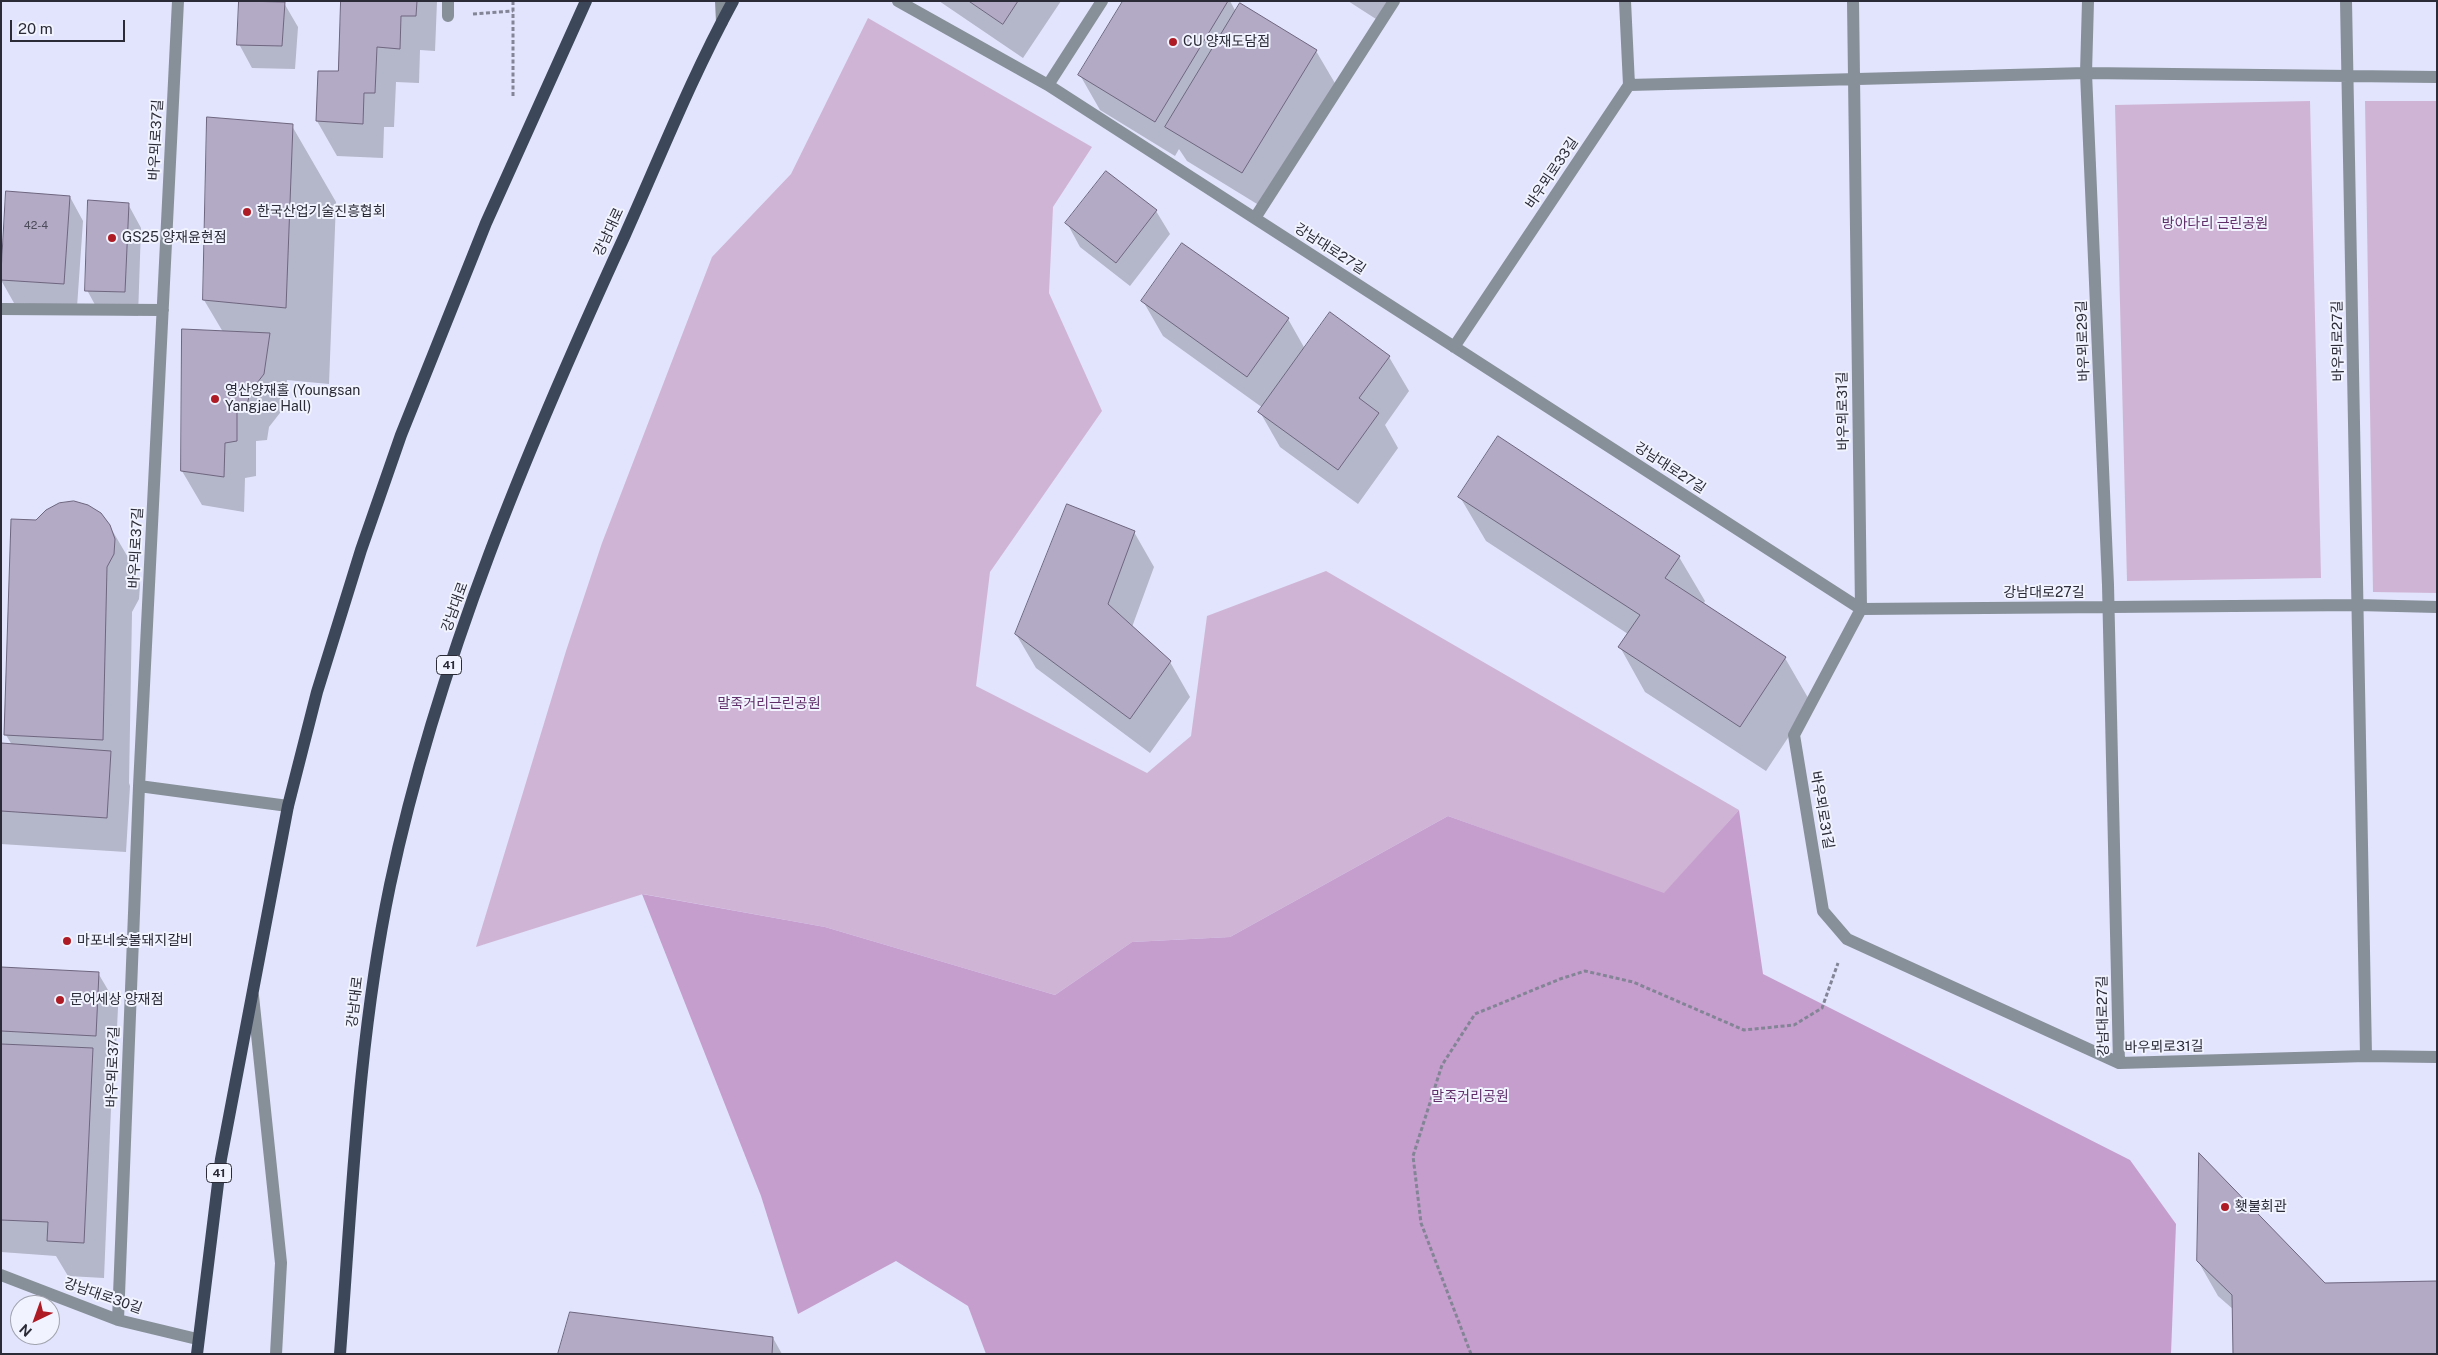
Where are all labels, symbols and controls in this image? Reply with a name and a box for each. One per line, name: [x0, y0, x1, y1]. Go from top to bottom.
scale bar: [12, 10, 128, 42]
text: 20 m: [18, 20, 53, 37]
place label: CU 양재도담점: [1183, 34, 1270, 50]
marker: CU 양재도담점: [1167, 36, 1179, 48]
street label: 바우뫼로37길: [145, 99, 167, 181]
street label: 바우뫼로33길: [1522, 134, 1582, 212]
place label: 한국산업기술진흥협회: [257, 204, 386, 220]
street label: 강남대로: [591, 205, 627, 259]
marker: 한국산업기술진흥협회: [241, 206, 253, 218]
park label: 방아다리 근린공원: [2162, 216, 2268, 232]
house number: 42-4: [24, 219, 48, 233]
street label: 강남대로27길: [1291, 220, 1369, 278]
place label: GS25 양재윤현점: [122, 230, 227, 246]
marker: GS25 양재윤현점: [106, 232, 118, 244]
street label: 바우뫼로29길: [2073, 300, 2093, 382]
street label: 바우뫼로27길: [2329, 300, 2347, 382]
street label: 바우뫼로31길: [1834, 371, 1852, 451]
place label: 영산양재홀 (Youngsan Yangjae Hall): [225, 383, 360, 416]
marker: 영산양재홀 (Youngsan Yangjae Hall): [209, 393, 221, 405]
street label: 강남대로27길: [1631, 439, 1709, 497]
street label: 바우뫼로37길: [125, 507, 147, 589]
street label: 강남대로: [438, 580, 472, 634]
street label: 강남대로27길: [2003, 585, 2085, 601]
road number: 41: [436, 656, 462, 674]
park label: 말죽거리근린공원: [717, 696, 821, 712]
street label: 바우뫼로31길: [1807, 770, 1837, 850]
place label: 마포네숯불돼지갈비: [77, 933, 193, 949]
marker: 마포네숯불돼지갈비: [61, 935, 73, 947]
street label: 강남대로: [344, 975, 366, 1029]
street label: 강남대로27길: [2094, 975, 2112, 1057]
place label: 문어세상 양재점: [70, 992, 164, 1008]
marker: 문어세상 양재점: [54, 994, 66, 1006]
street label: 바우뫼로37길: [103, 1026, 123, 1108]
street label: 바우뫼로31길: [2124, 1038, 2204, 1056]
park label: 말죽거리공원: [1431, 1089, 1509, 1105]
road number: 41: [206, 1164, 232, 1182]
place label: 횃불회관: [2235, 1199, 2287, 1215]
marker: 횃불회관: [2219, 1201, 2231, 1213]
street label: 강남대로30길: [62, 1275, 144, 1317]
north arrow: [10, 1295, 60, 1345]
text: N: [16, 1321, 35, 1340]

